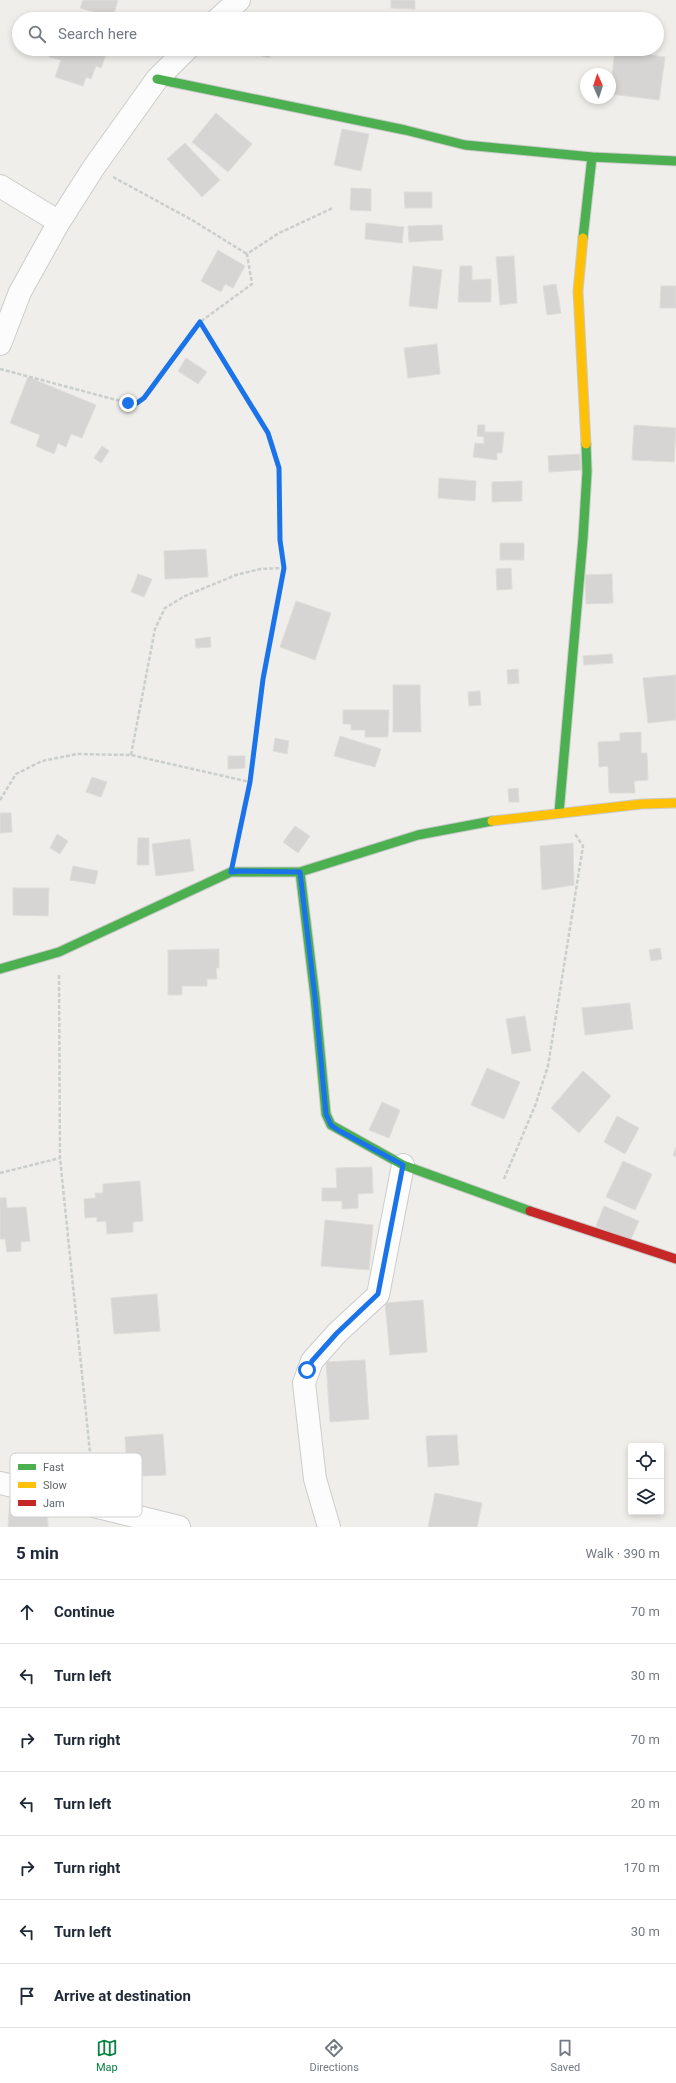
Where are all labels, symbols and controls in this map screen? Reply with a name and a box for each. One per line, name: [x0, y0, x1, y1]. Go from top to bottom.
search box: [12, 12, 664, 56]
icon: search: [26, 23, 48, 45]
text: Search here: [58, 25, 137, 43]
north arrow: [580, 68, 616, 104]
route end: [119, 394, 137, 412]
route start: [298, 1361, 316, 1379]
map controls: [628, 1443, 664, 1515]
button: locate: [628, 1443, 664, 1479]
legend: [10, 1453, 142, 1517]
text: Fast: [43, 1461, 65, 1474]
text: Slow: [43, 1479, 67, 1492]
button: layers: [628, 1479, 664, 1515]
text: Jam: [43, 1497, 65, 1510]
text: 5 min: [16, 1543, 59, 1563]
text: Walk · 390 m: [585, 1546, 660, 1561]
icon: ahead: [16, 1601, 38, 1623]
text: Continue: [54, 1603, 115, 1621]
text: 70 m: [631, 1604, 660, 1619]
icon: left: [16, 1665, 38, 1687]
text: Turn left: [54, 1667, 111, 1685]
text: 30 m: [631, 1668, 660, 1683]
icon: right: [16, 1729, 38, 1751]
text: Turn right: [54, 1731, 120, 1749]
text: 70 m: [631, 1732, 660, 1747]
icon: left: [16, 1793, 38, 1815]
text: Turn left: [54, 1795, 111, 1813]
text: 20 m: [631, 1796, 660, 1811]
icon: right: [16, 1857, 38, 1879]
text: Turn right: [54, 1859, 120, 1877]
text: 170 m: [623, 1860, 660, 1875]
icon: left: [16, 1921, 38, 1943]
text: Turn left: [54, 1923, 111, 1941]
text: 30 m: [631, 1924, 660, 1939]
icon: arrive: [16, 1985, 38, 2007]
text: Arrive at destination: [54, 1987, 191, 2005]
tab: Map: [96, 2037, 118, 2074]
tab: Directions: [309, 2037, 359, 2074]
tab: Saved: [550, 2037, 580, 2074]

